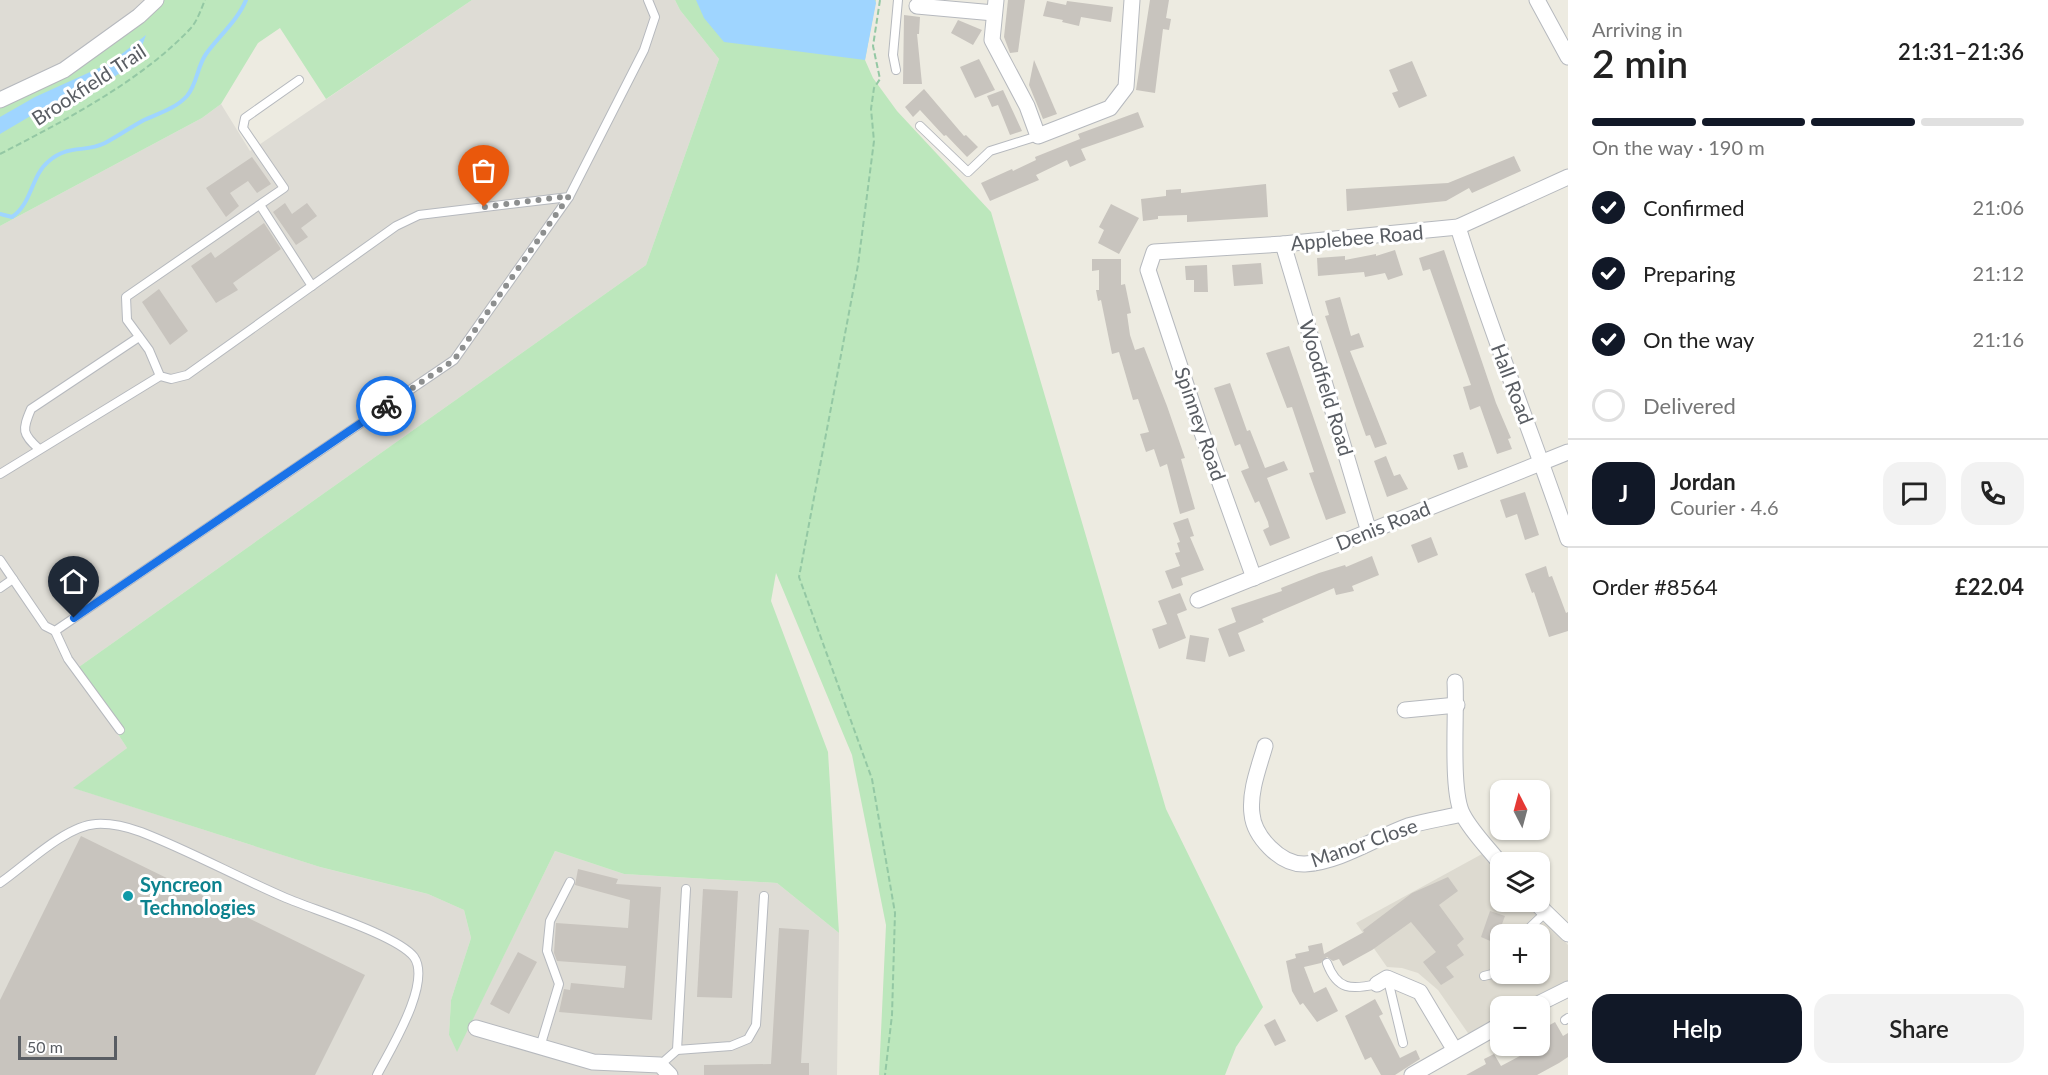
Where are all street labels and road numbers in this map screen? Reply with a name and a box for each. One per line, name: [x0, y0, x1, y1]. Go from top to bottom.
street label: Brookfield Trail: [27, 38, 150, 130]
street label: Applebee Road: [1290, 219, 1424, 255]
street label: Woodfield Road: [1295, 317, 1359, 459]
street label: Hall Road: [1487, 340, 1539, 427]
street label: Spinney Road: [1170, 364, 1232, 484]
street label: Denis Road: [1332, 495, 1433, 555]
street label: Manor Close: [1307, 813, 1420, 872]

